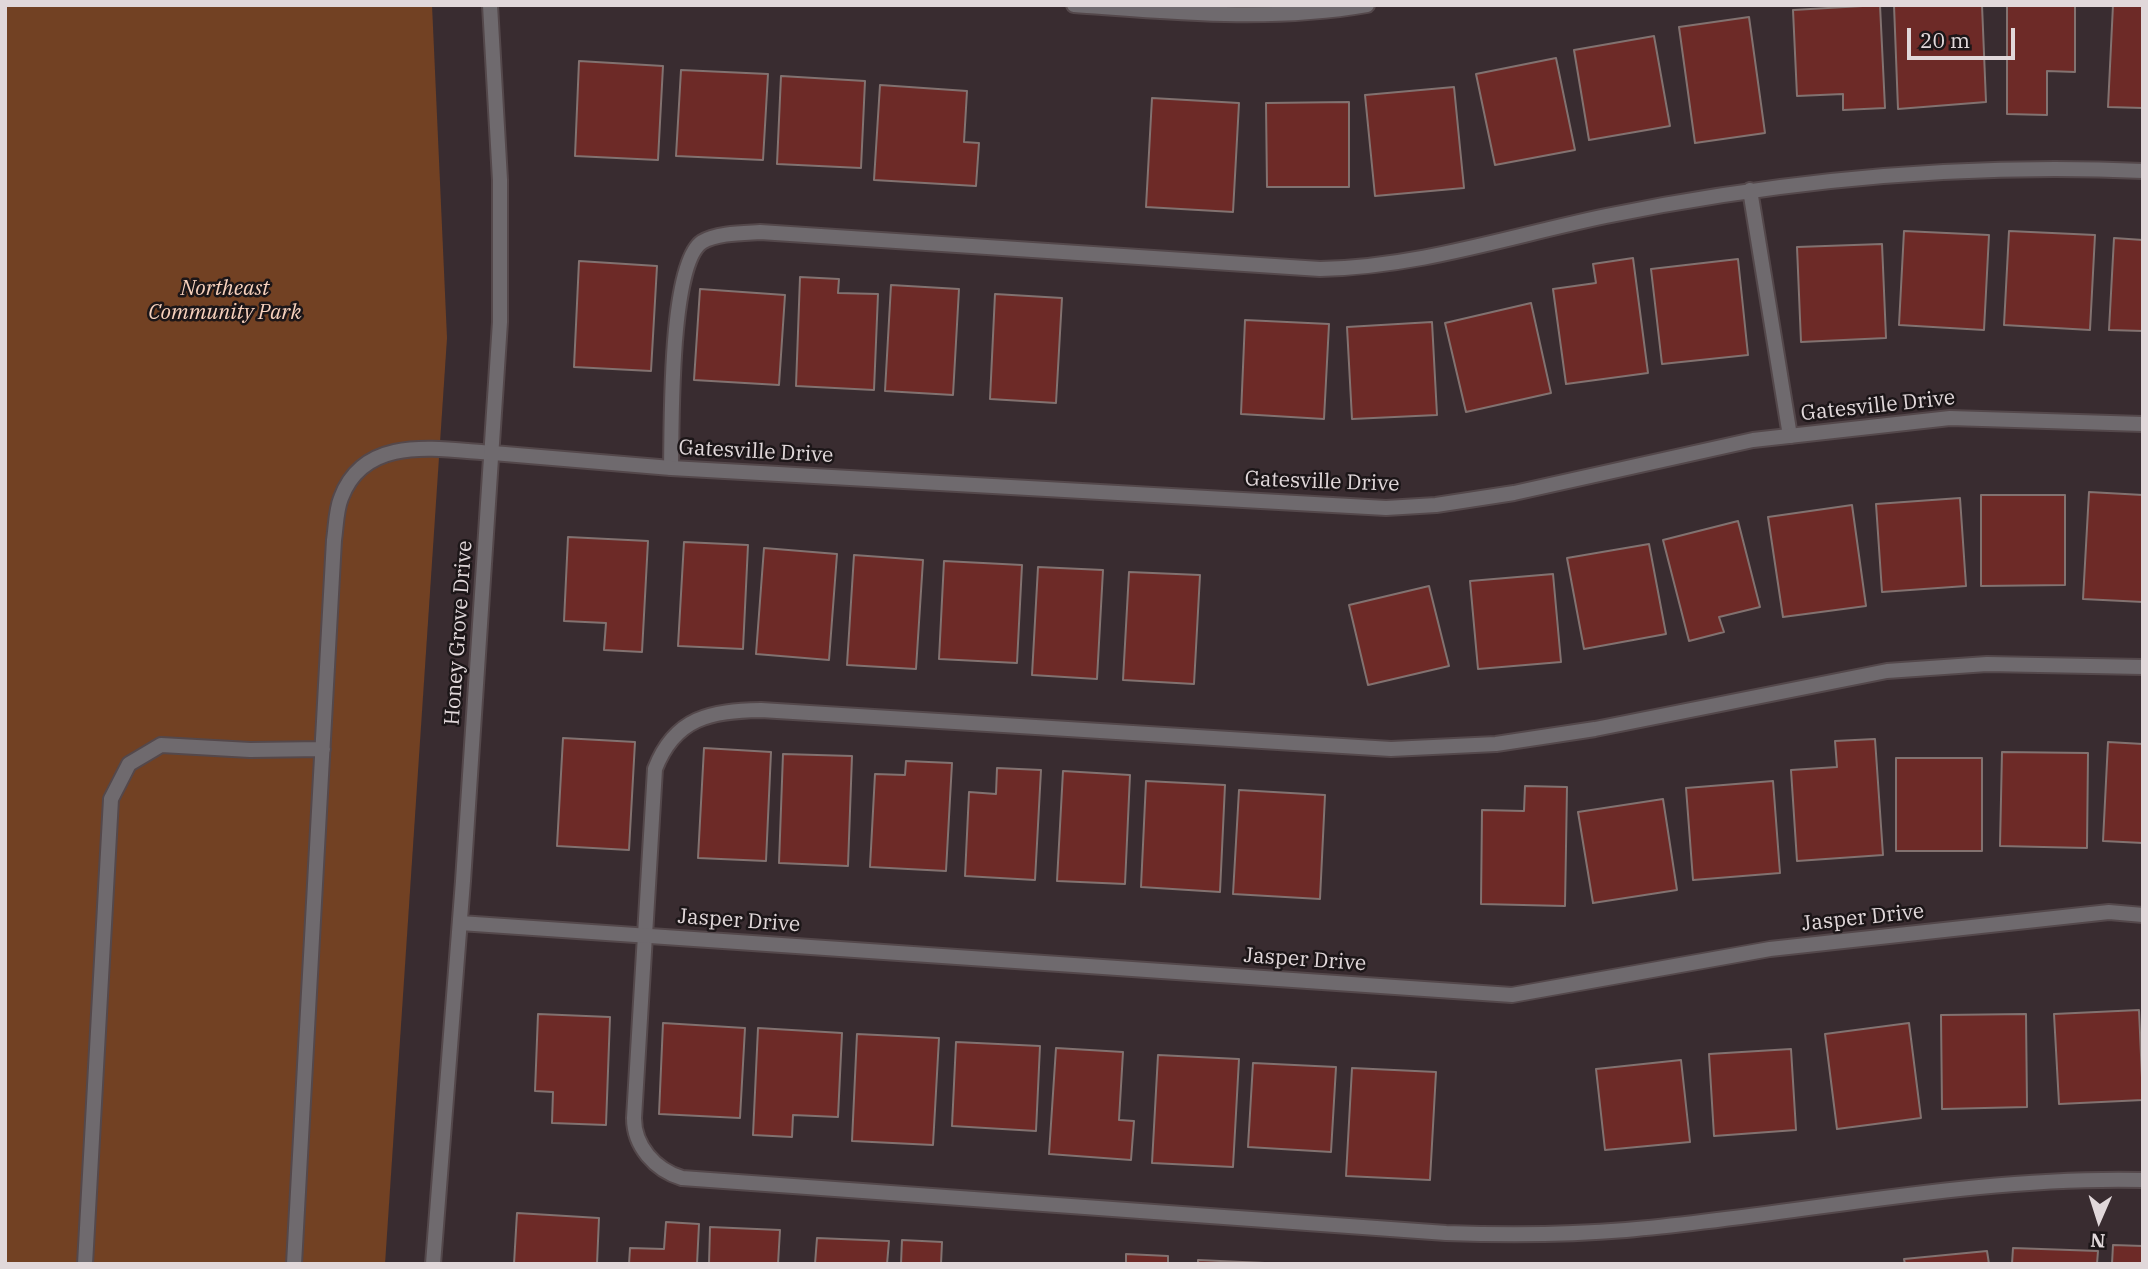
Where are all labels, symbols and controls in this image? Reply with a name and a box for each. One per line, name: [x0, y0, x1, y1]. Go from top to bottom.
scale bar: [1910, 14, 2018, 58]
text: 20 m: [1920, 26, 1970, 54]
park label: Northeast Community Park: [148, 276, 302, 326]
street label: Gatesville Drive: [1800, 385, 1956, 427]
street label: Gatesville Drive: [678, 435, 834, 469]
street label: Gatesville Drive: [1244, 467, 1400, 497]
street label: Honey Grove Drive: [440, 540, 478, 726]
street label: Jasper Drive: [1801, 899, 1925, 937]
street label: Jasper Drive: [677, 904, 801, 938]
street label: Jasper Drive: [1243, 943, 1367, 977]
north arrow: [2064, 1185, 2134, 1255]
text: N: [2090, 1229, 2106, 1253]

